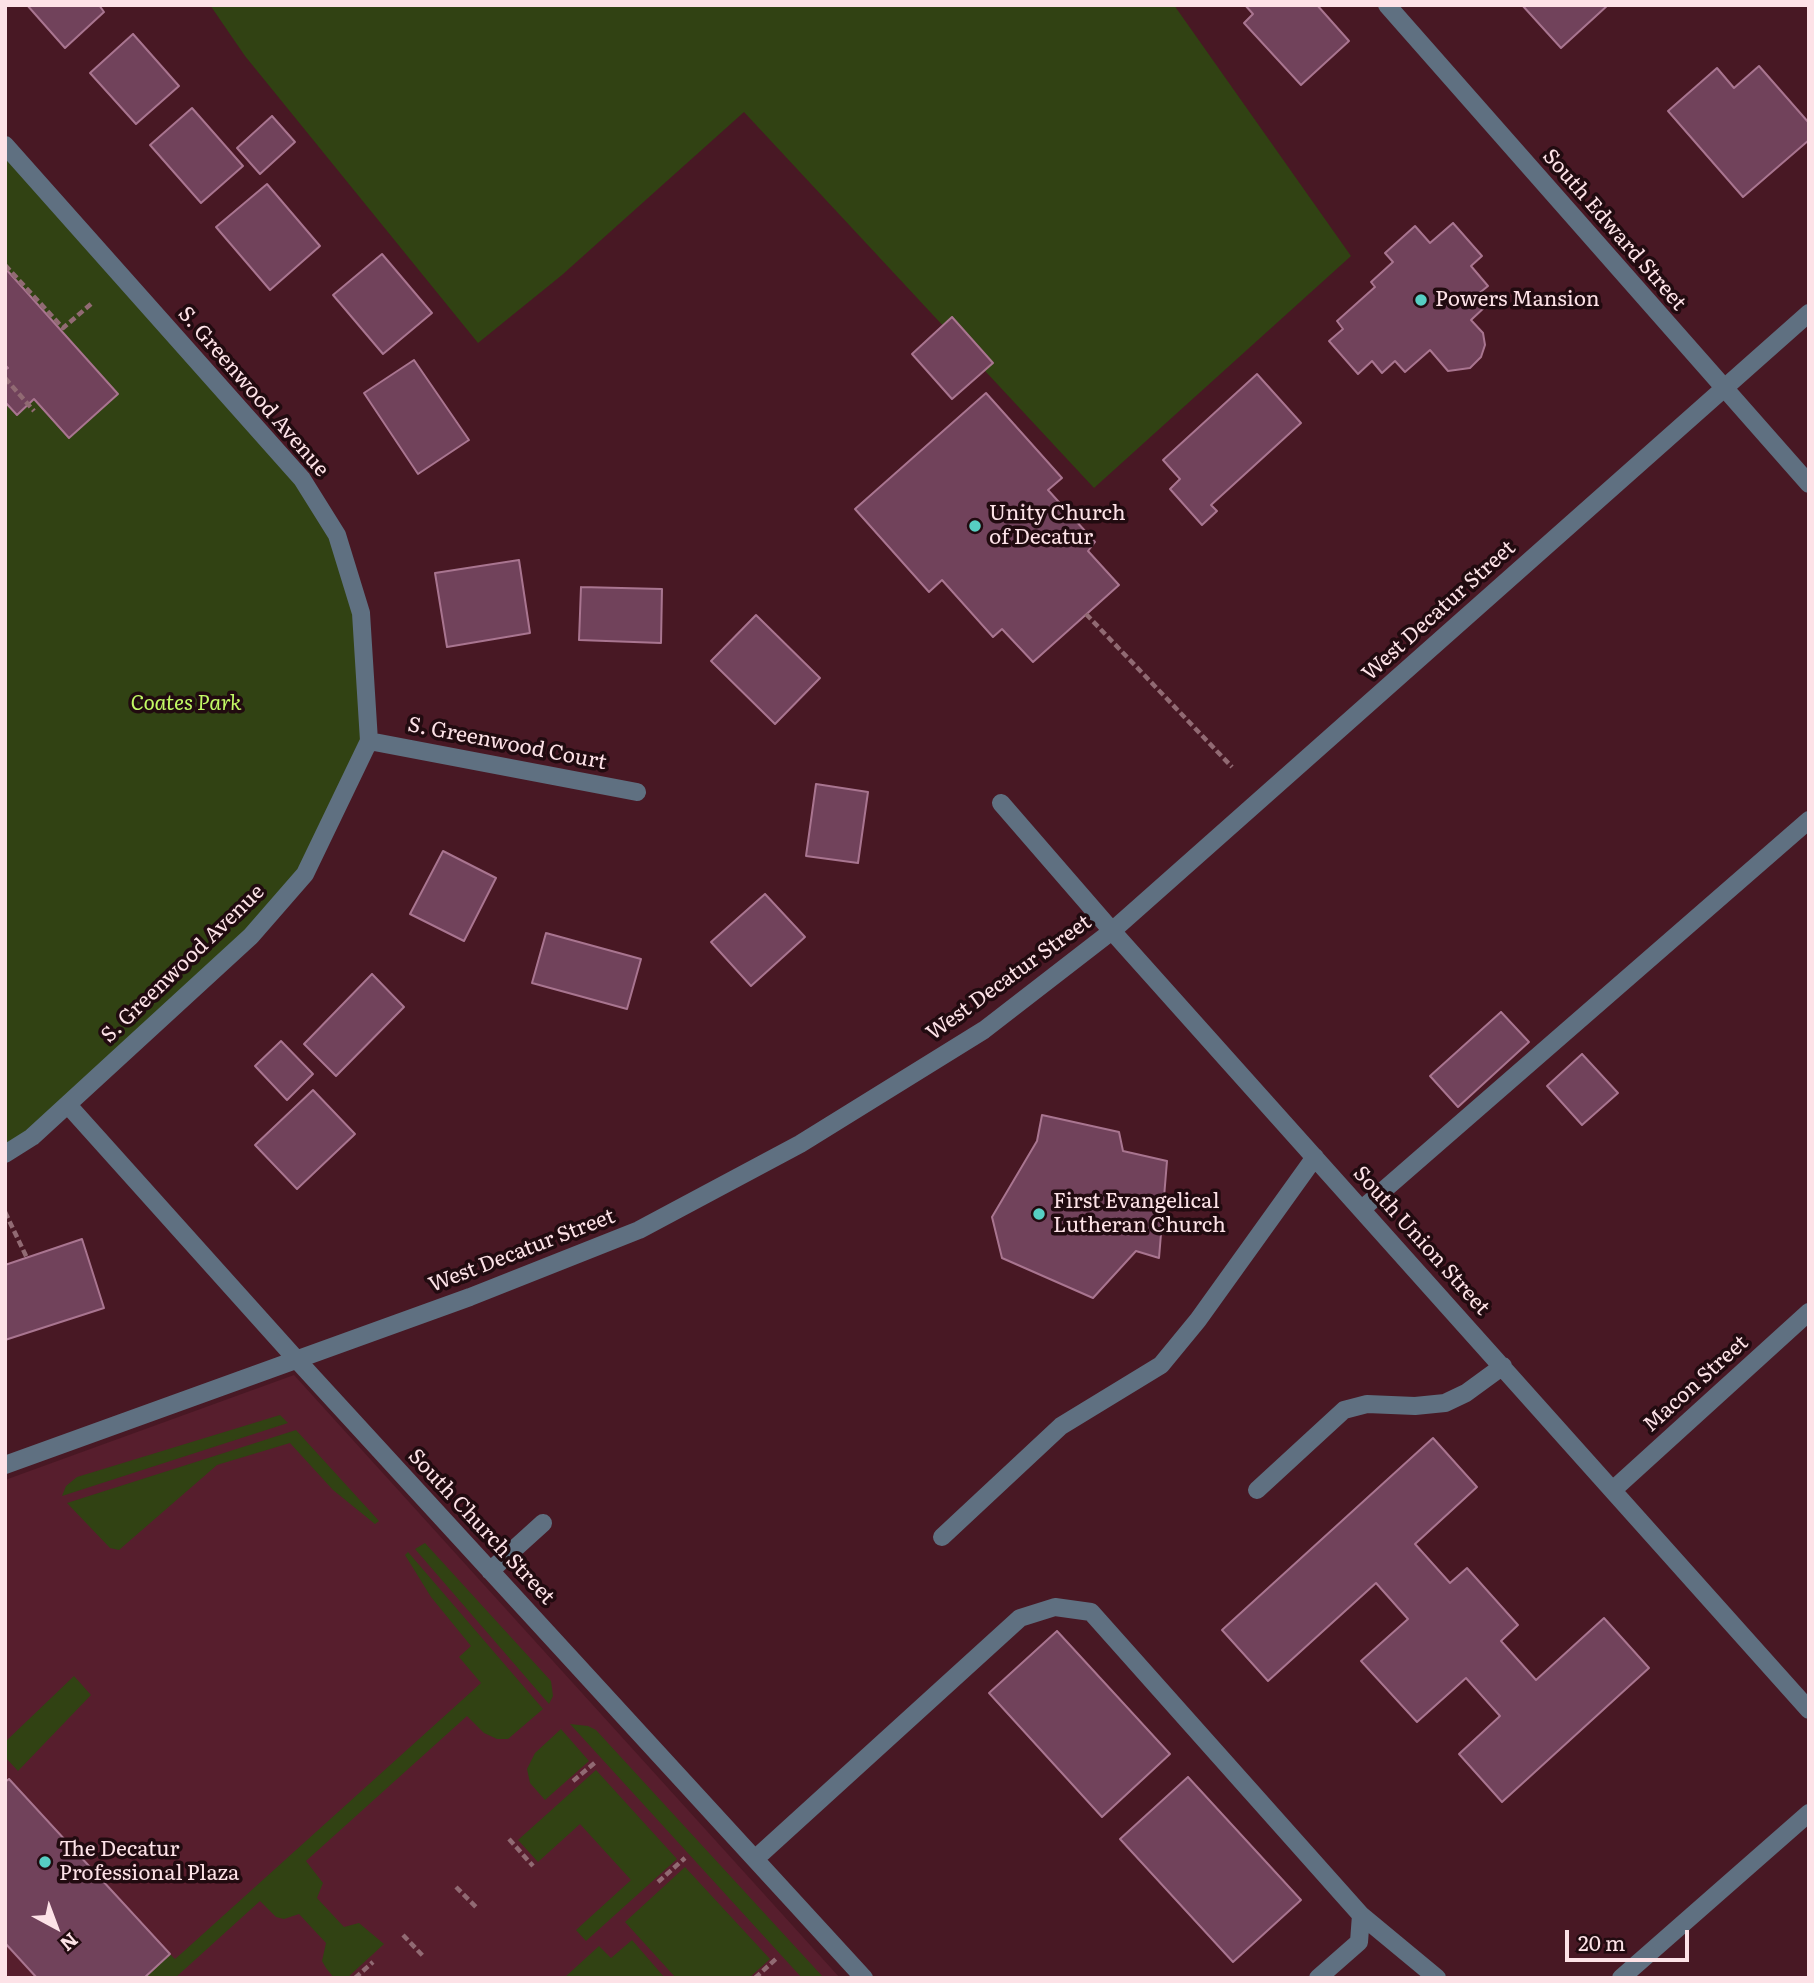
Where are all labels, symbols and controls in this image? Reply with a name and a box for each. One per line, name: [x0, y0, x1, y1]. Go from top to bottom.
street label: South Edward Street: [1537, 144, 1691, 316]
place label: Powers Mansion: [1435, 287, 1600, 313]
marker: Powers Mansion: [1413, 292, 1429, 308]
street label: S. Greenwood Avenue: [172, 302, 334, 482]
place label: Unity Church of Decatur: [989, 501, 1126, 551]
marker: Unity Church of Decatur: [967, 518, 983, 534]
street label: West Decatur Street: [1357, 536, 1521, 686]
park label: Coates Park: [130, 691, 242, 717]
street label: S. Greenwood Court: [405, 712, 609, 776]
street label: S. Greenwood Avenue: [96, 880, 270, 1048]
street label: West Decatur Street: [922, 910, 1096, 1046]
street label: South Union Street: [1347, 1161, 1495, 1321]
place label: First Evangelical Lutheran Church: [1053, 1189, 1226, 1239]
street label: West Decatur Street: [425, 1204, 619, 1298]
marker: First Evangelical Lutheran Church: [1031, 1206, 1047, 1222]
street label: Macon Street: [1638, 1330, 1754, 1438]
street label: South Church Street: [402, 1444, 560, 1610]
place label: The Decatur Professional Plaza: [59, 1837, 239, 1887]
marker: The Decatur Professional Plaza: [37, 1854, 53, 1870]
north arrow: [21, 1892, 91, 1962]
scale bar: [1569, 1916, 1693, 1960]
text: 20 m: [1578, 1926, 1625, 1957]
text: N: [55, 1927, 85, 1959]

